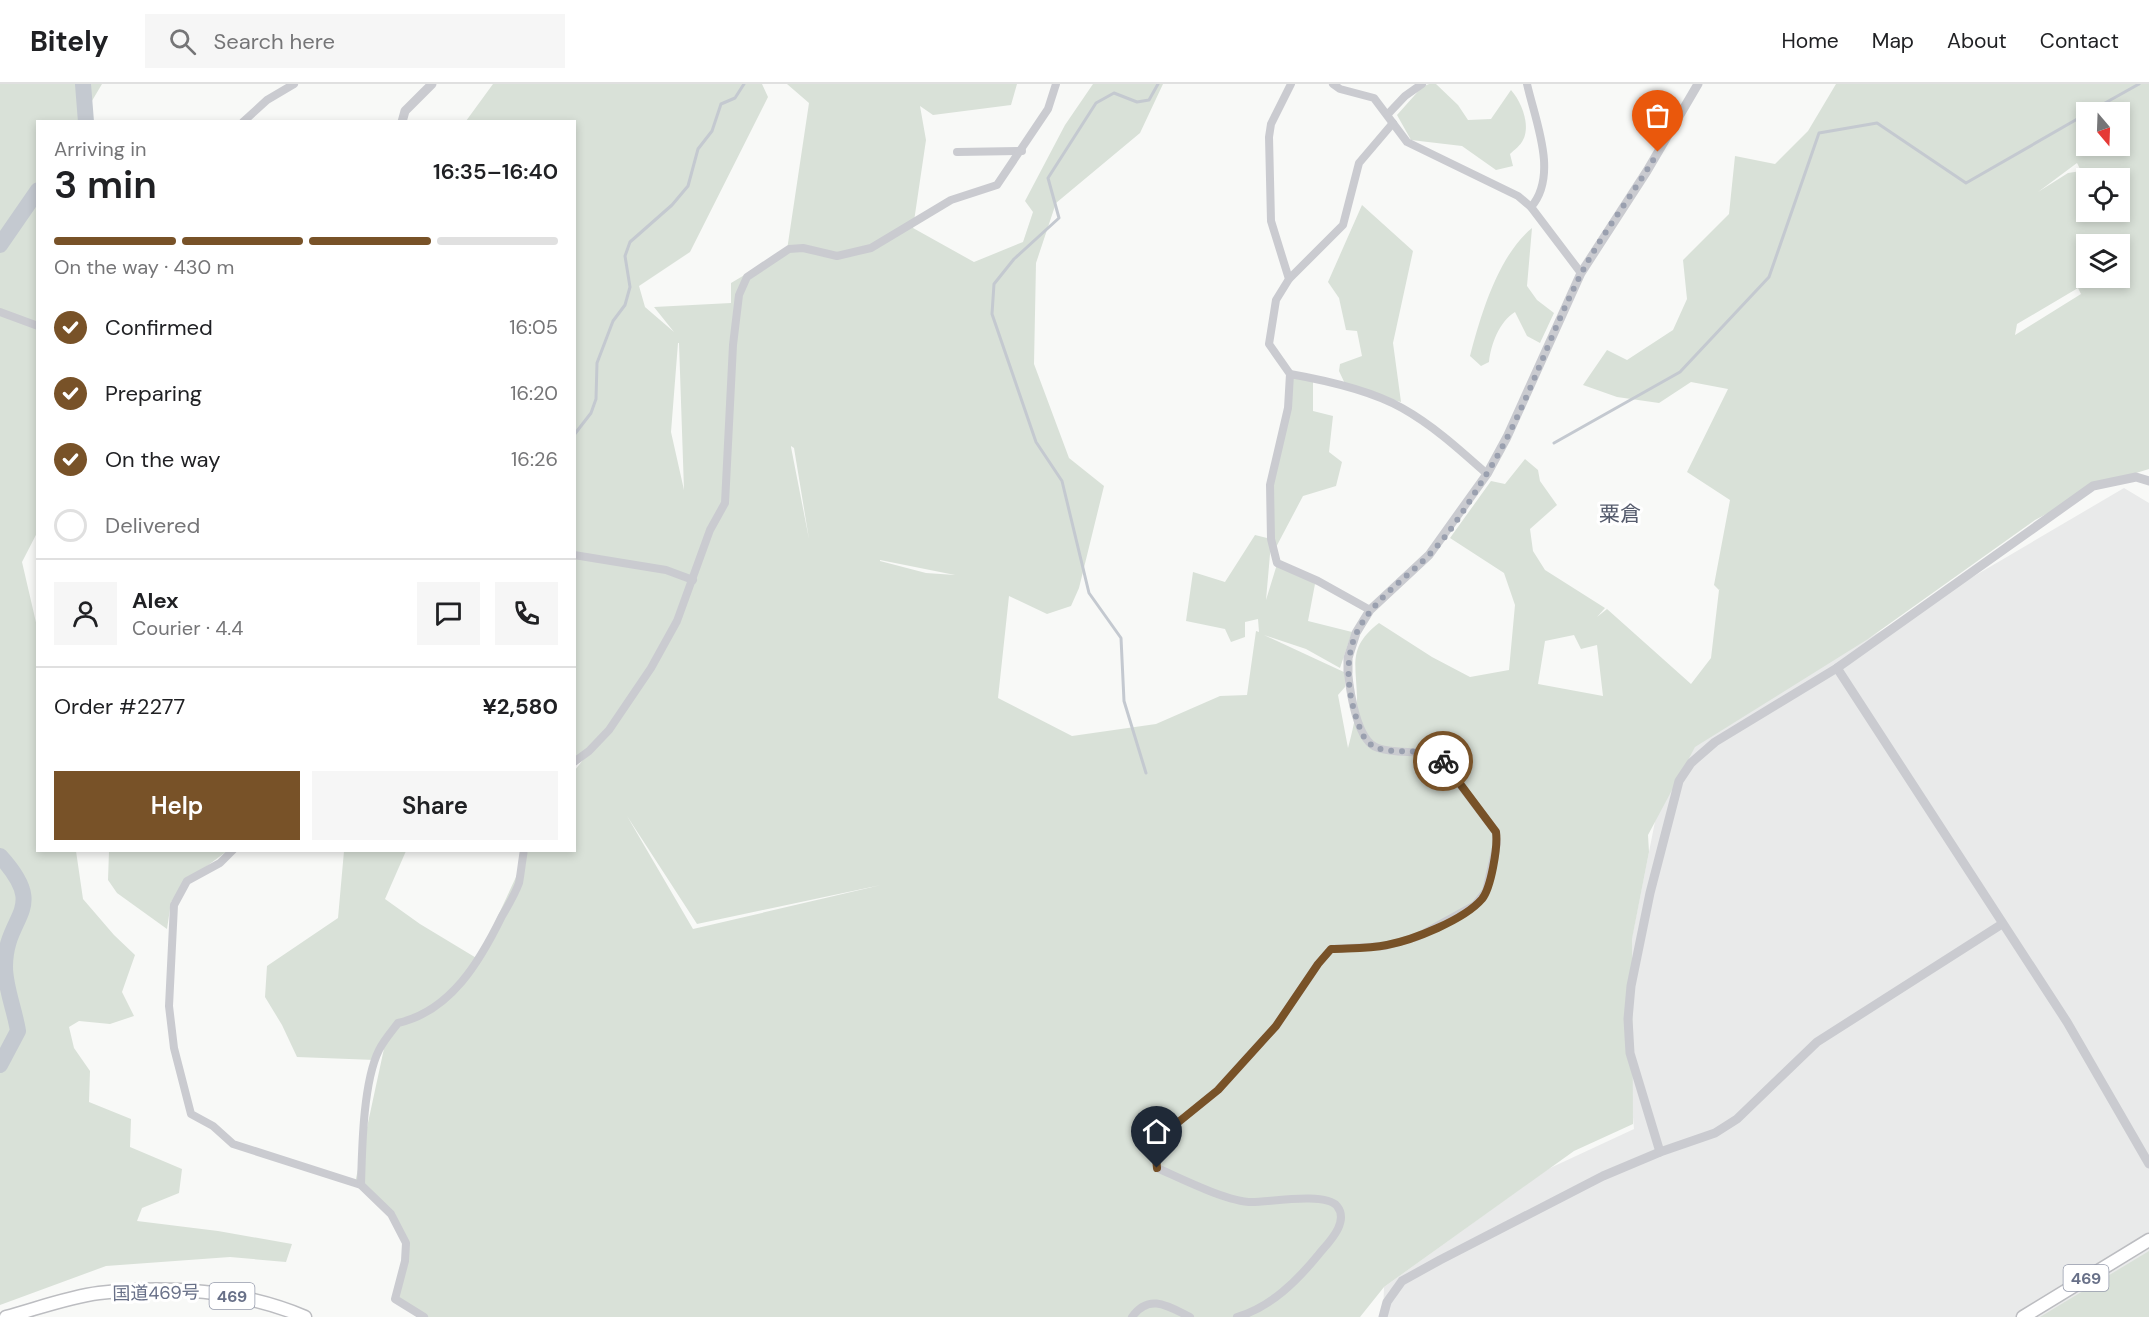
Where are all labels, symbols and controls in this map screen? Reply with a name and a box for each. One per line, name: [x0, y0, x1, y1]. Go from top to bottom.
search box: [145, 14, 565, 68]
text: Bitely: [30, 23, 109, 60]
icon: search: [166, 25, 199, 58]
text: Search here: [214, 27, 335, 56]
text: Home: [1781, 27, 1839, 55]
text: Map: [1872, 27, 1914, 55]
text: About: [1947, 27, 2007, 55]
text: Contact: [2040, 27, 2119, 55]
pin: [1632, 90, 1683, 152]
icon: bag: [1641, 99, 1674, 132]
north arrow: [2076, 102, 2130, 156]
map controls: [2076, 102, 2130, 288]
text: Arriving in: [54, 136, 146, 162]
text: 16:35–16:40: [433, 157, 558, 186]
text: 3 min: [54, 159, 157, 210]
button: locate: [2076, 168, 2130, 222]
button: layers: [2076, 234, 2130, 288]
text: On the way · 430 m: [54, 254, 234, 280]
icon: check: [54, 311, 87, 344]
text: Confirmed: [105, 313, 213, 342]
text: 16:05: [509, 314, 558, 340]
icon: check: [54, 377, 87, 410]
text: Preparing: [105, 379, 202, 408]
text: 16:20: [510, 380, 558, 406]
icon: check: [54, 443, 87, 476]
text: On the way: [105, 445, 220, 474]
text: 16:26: [511, 446, 558, 472]
district label: 粟倉: [1599, 500, 1641, 528]
text: Delivered: [105, 511, 200, 540]
button: person: [54, 582, 117, 645]
button: chat: [417, 582, 480, 645]
button: phone: [495, 582, 558, 645]
text: Alex: [132, 586, 179, 615]
text: Courier · 4.4: [132, 615, 243, 641]
text: Order #2277: [54, 692, 185, 721]
text: ¥2,580: [482, 692, 558, 721]
courier: [1413, 731, 1473, 791]
icon: bike: [1427, 745, 1460, 778]
button: Help: [54, 771, 300, 840]
button: Share: [312, 771, 558, 840]
pin: [1131, 1106, 1182, 1168]
icon: home: [1140, 1115, 1173, 1148]
road number: 469: [2064, 1265, 2108, 1291]
street label: 国道469号: [112, 1280, 200, 1306]
road number: 469: [210, 1283, 254, 1309]

